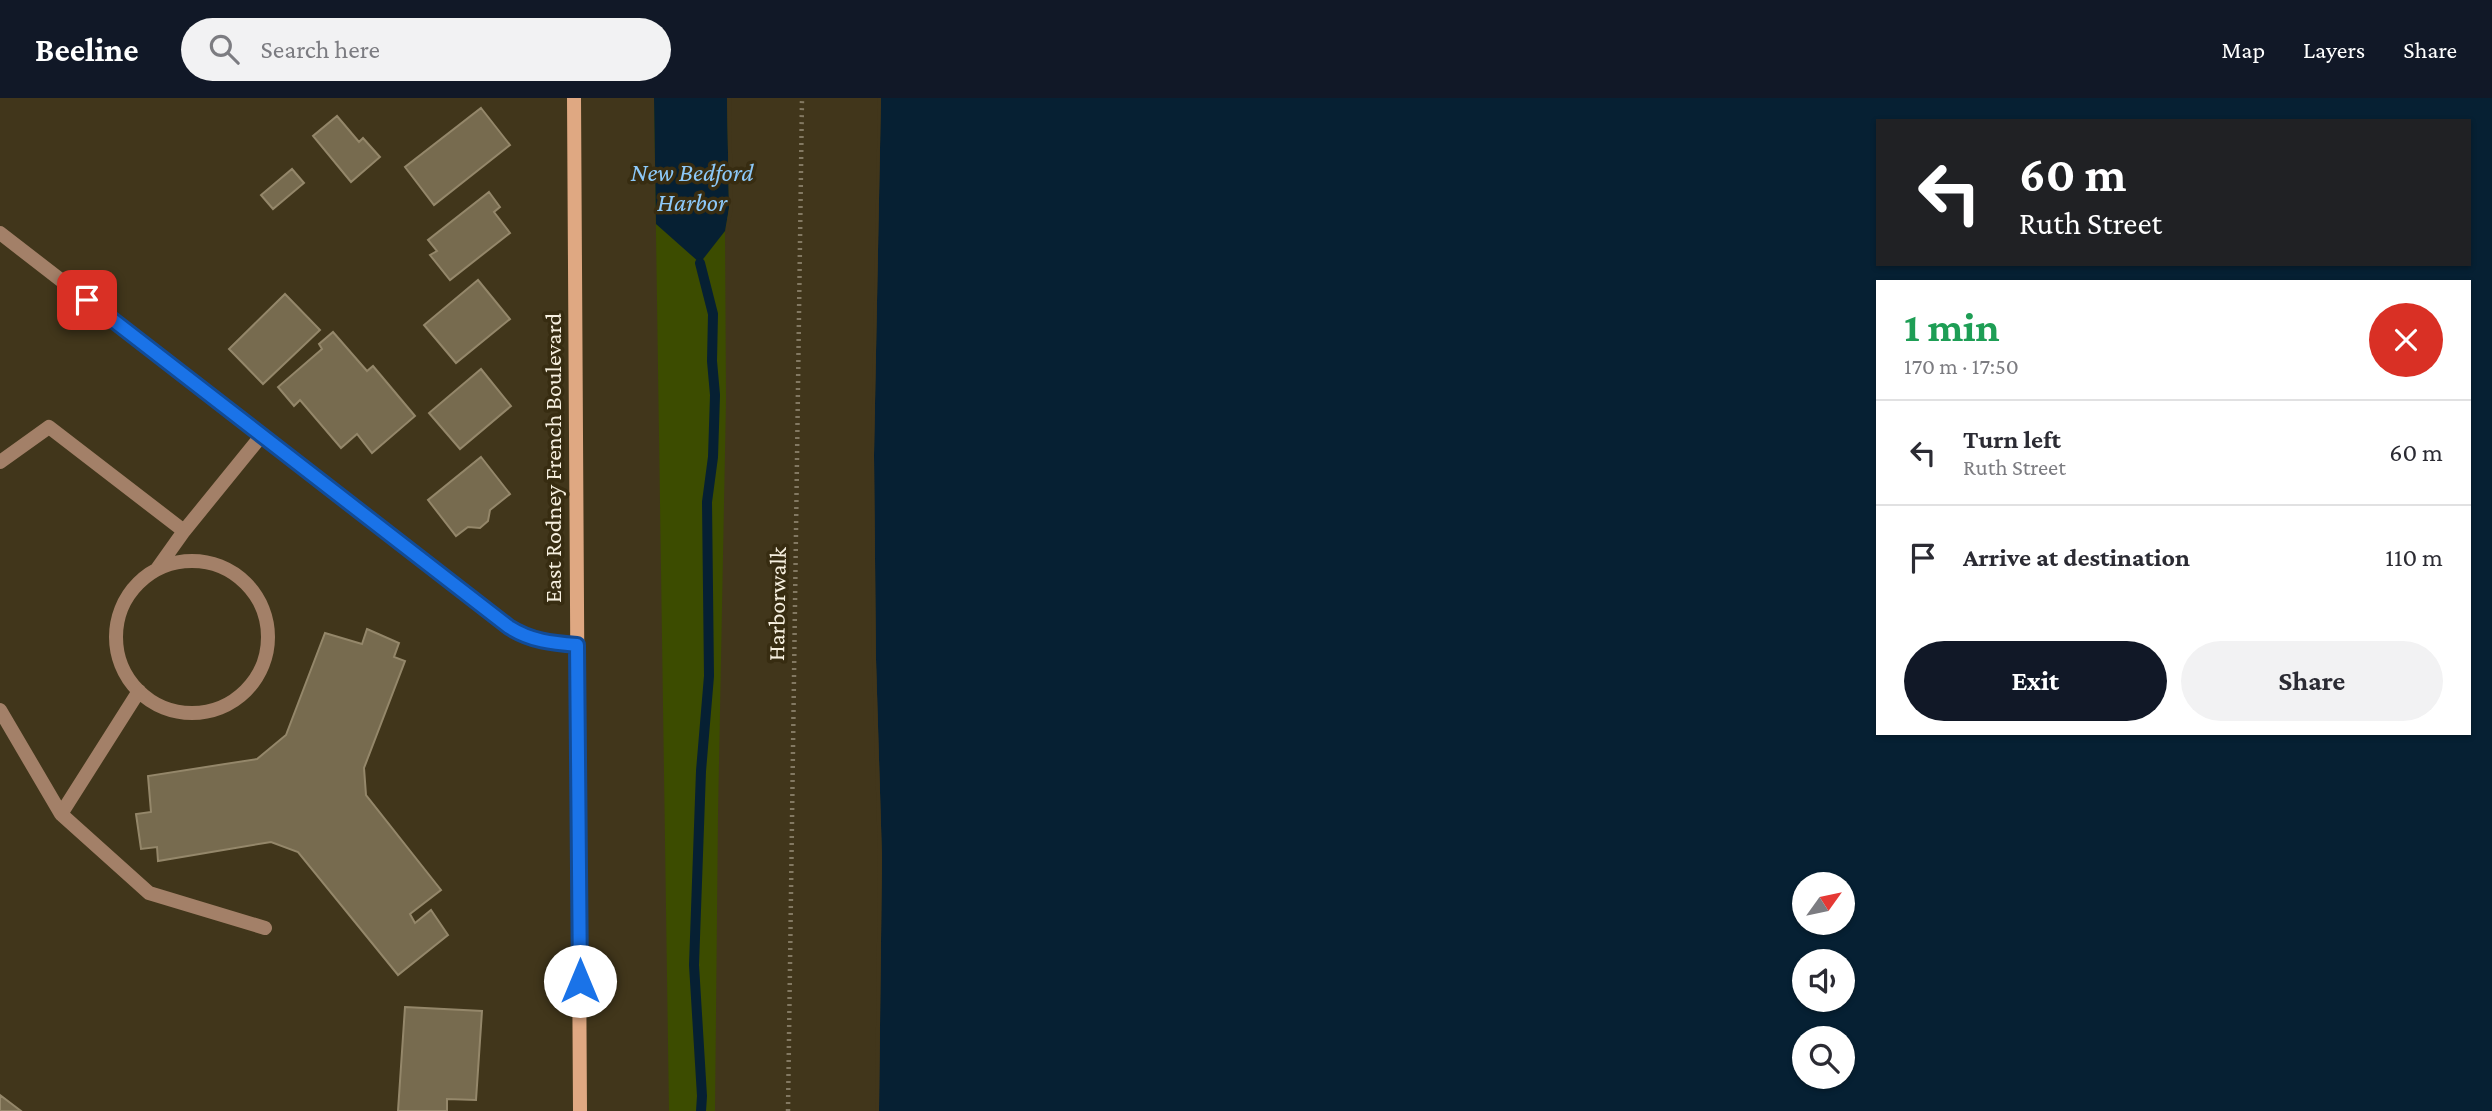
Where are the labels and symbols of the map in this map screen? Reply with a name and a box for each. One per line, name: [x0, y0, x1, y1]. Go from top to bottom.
water label: New Bedford Harbor: [631, 158, 754, 217]
pin: [57, 270, 117, 330]
street label: East Rodney French Boulevard: [539, 313, 566, 603]
street label: Harborwalk: [762, 546, 791, 661]
north arrow: [1792, 872, 1855, 934]
position arrow: [543, 944, 617, 1018]

